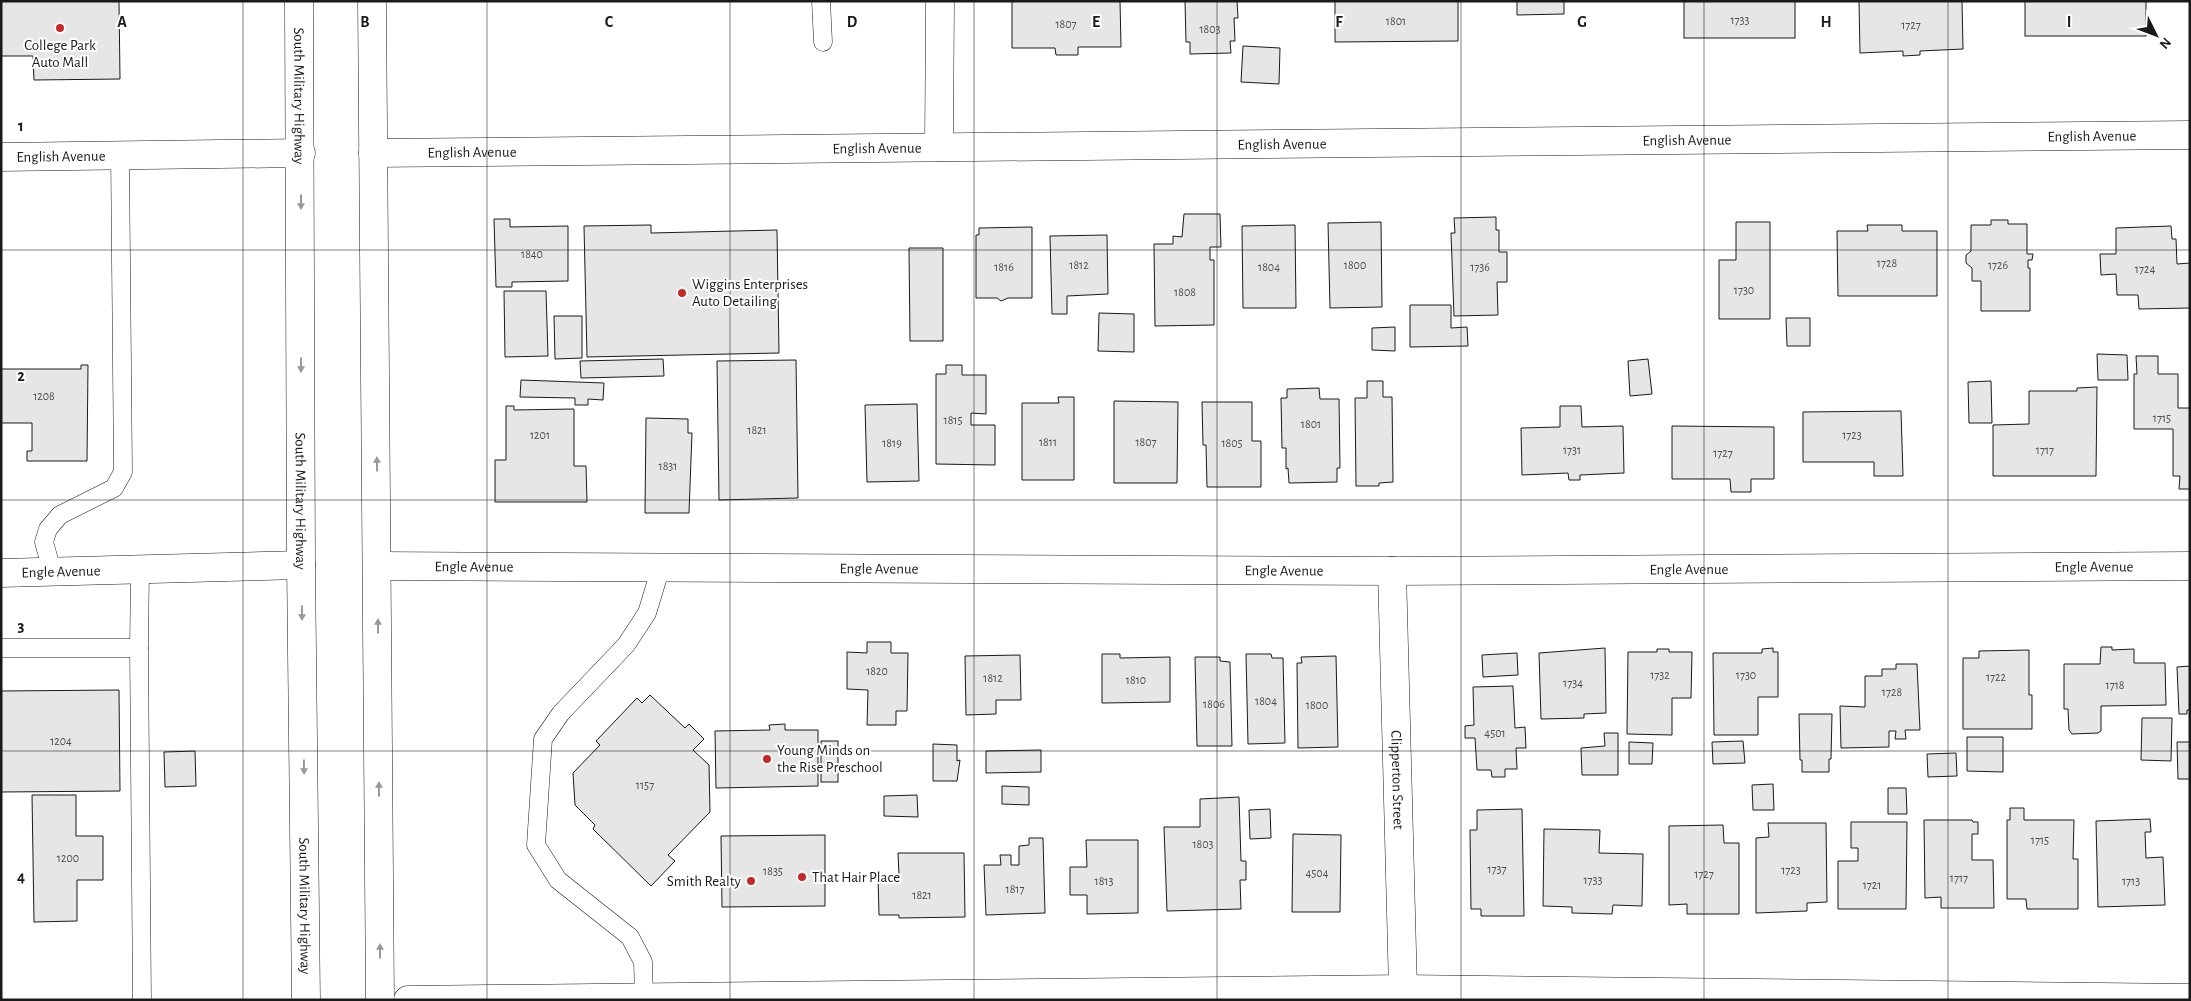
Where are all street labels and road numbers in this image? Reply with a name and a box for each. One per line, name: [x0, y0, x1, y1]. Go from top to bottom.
street label: South Military Highway: [291, 27, 307, 165]
street label: English Avenue: [2047, 129, 2137, 144]
street label: English Avenue: [1642, 133, 1732, 148]
street label: English Avenue: [1237, 137, 1327, 152]
street label: English Avenue: [832, 141, 922, 156]
street label: English Avenue: [427, 145, 517, 160]
street label: English Avenue: [16, 149, 106, 165]
street label: South Military Highway: [293, 432, 308, 570]
street label: Engle Avenue: [434, 559, 514, 575]
street label: Engle Avenue: [2054, 559, 2134, 575]
street label: Engle Avenue: [839, 561, 919, 577]
street label: Engle Avenue: [1649, 562, 1729, 577]
street label: Engle Avenue: [21, 563, 101, 580]
street label: Engle Avenue: [1244, 563, 1324, 579]
street label: Clipperton Street: [1388, 730, 1406, 830]
street label: South Military Highway: [296, 837, 313, 975]

